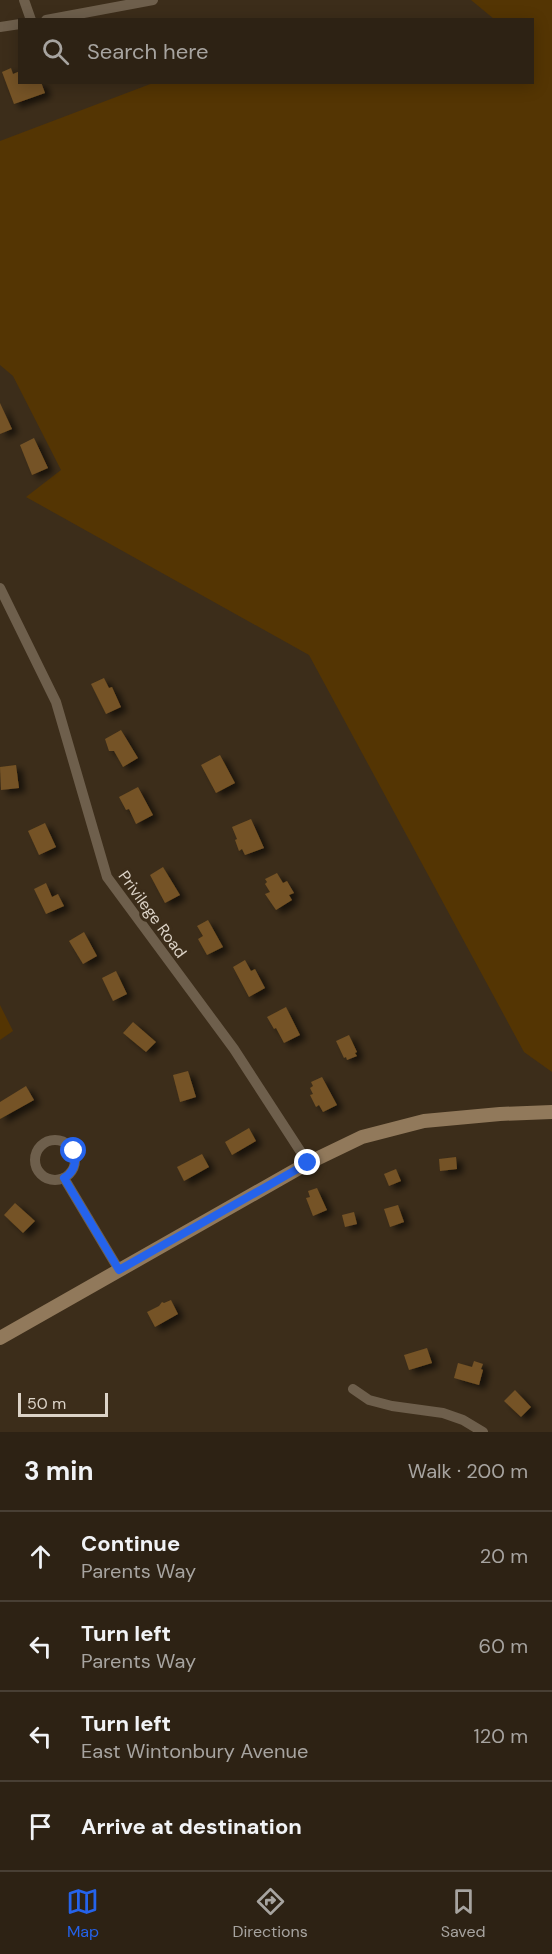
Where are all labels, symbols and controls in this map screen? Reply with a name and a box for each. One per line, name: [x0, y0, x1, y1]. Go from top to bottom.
search box: [18, 18, 534, 84]
icon: search: [39, 35, 72, 68]
text: Search here: [87, 37, 208, 66]
street label: Privilege Road: [114, 866, 191, 962]
route start: [60, 1137, 86, 1163]
route end: [294, 1149, 320, 1175]
scale bar: [18, 1390, 108, 1418]
text: 50 m: [27, 1393, 66, 1414]
text: 3 min: [24, 1454, 93, 1488]
text: Walk · 200 m: [408, 1458, 528, 1484]
text: Continue: [81, 1529, 180, 1558]
icon: ahead: [24, 1540, 57, 1573]
text: 20 m: [480, 1543, 528, 1569]
text: Parents Way: [81, 1558, 196, 1584]
text: Turn left: [81, 1619, 171, 1648]
icon: left: [24, 1630, 57, 1663]
text: 60 m: [479, 1633, 528, 1659]
text: Parents Way: [81, 1648, 196, 1674]
text: Turn left: [81, 1709, 171, 1738]
icon: left: [24, 1720, 57, 1753]
text: 120 m: [474, 1723, 528, 1749]
text: East Wintonbury Avenue: [81, 1738, 308, 1764]
icon: arrive: [24, 1810, 57, 1843]
text: Arrive at destination: [81, 1812, 302, 1841]
tab: Map: [66, 1885, 99, 1942]
tab: Directions: [232, 1885, 308, 1942]
tab: Saved: [441, 1885, 486, 1942]

